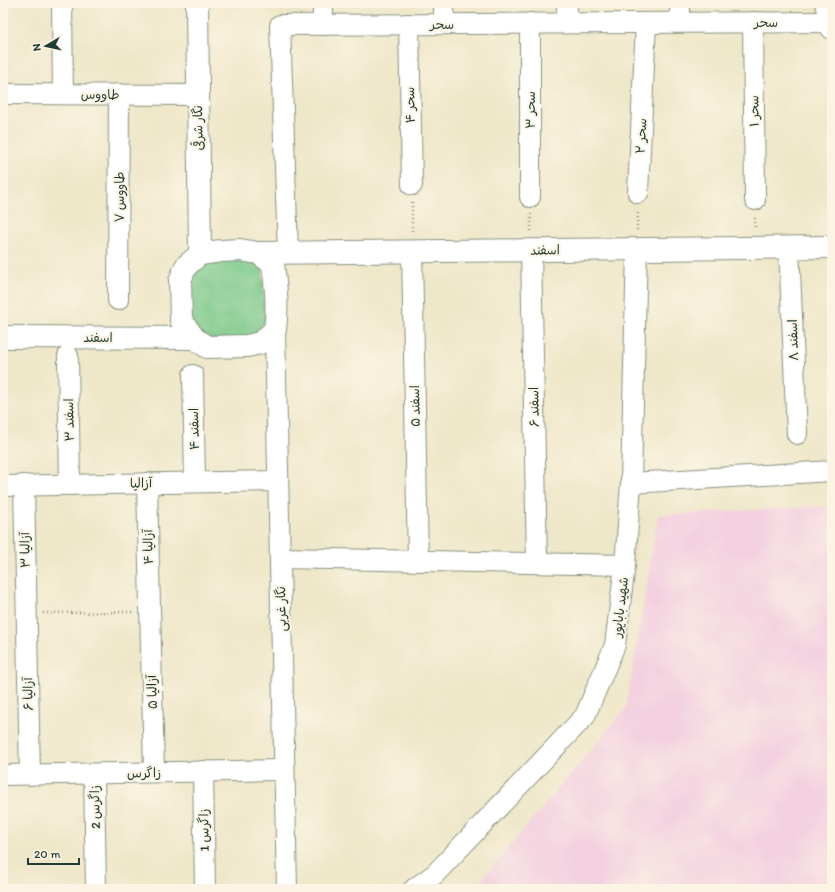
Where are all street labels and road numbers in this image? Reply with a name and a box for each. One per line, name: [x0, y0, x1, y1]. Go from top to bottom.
street label: سحر: [753, 15, 778, 30]
street label: سحر: [429, 17, 454, 32]
street label: طاووس: [81, 87, 119, 103]
street label: سحر ۴: [402, 87, 418, 123]
street label: سحر ۳: [523, 91, 538, 129]
street label: سحر ۱: [746, 95, 762, 127]
street label: نگار شرقی: [189, 105, 206, 151]
street label: سحر ۲: [633, 118, 649, 154]
street label: طاووس ۷: [112, 172, 128, 222]
street label: اسفند: [530, 242, 560, 258]
street label: اسفند ۸: [785, 319, 801, 361]
street label: اسفند: [83, 330, 113, 345]
street label: اسفند ۵: [407, 385, 423, 427]
street label: اسفند ۶: [526, 387, 542, 427]
street label: اسفند ۳: [61, 398, 77, 442]
street label: اسفند ۴: [186, 408, 202, 450]
street label: آزالیا: [130, 475, 153, 492]
street label: آزالیا ۴: [140, 529, 157, 565]
street label: آزالیا ۳: [17, 531, 34, 568]
street label: شهید باباپور: [609, 576, 632, 639]
street label: نگار غربی: [273, 586, 291, 632]
street label: آزالیا ۵: [144, 674, 161, 709]
street label: آزالیا ۶: [20, 676, 37, 711]
street label: زاگرس: [127, 765, 161, 782]
street label: زاگرس 2: [87, 785, 104, 829]
street label: زاگرس 1: [196, 808, 213, 852]

